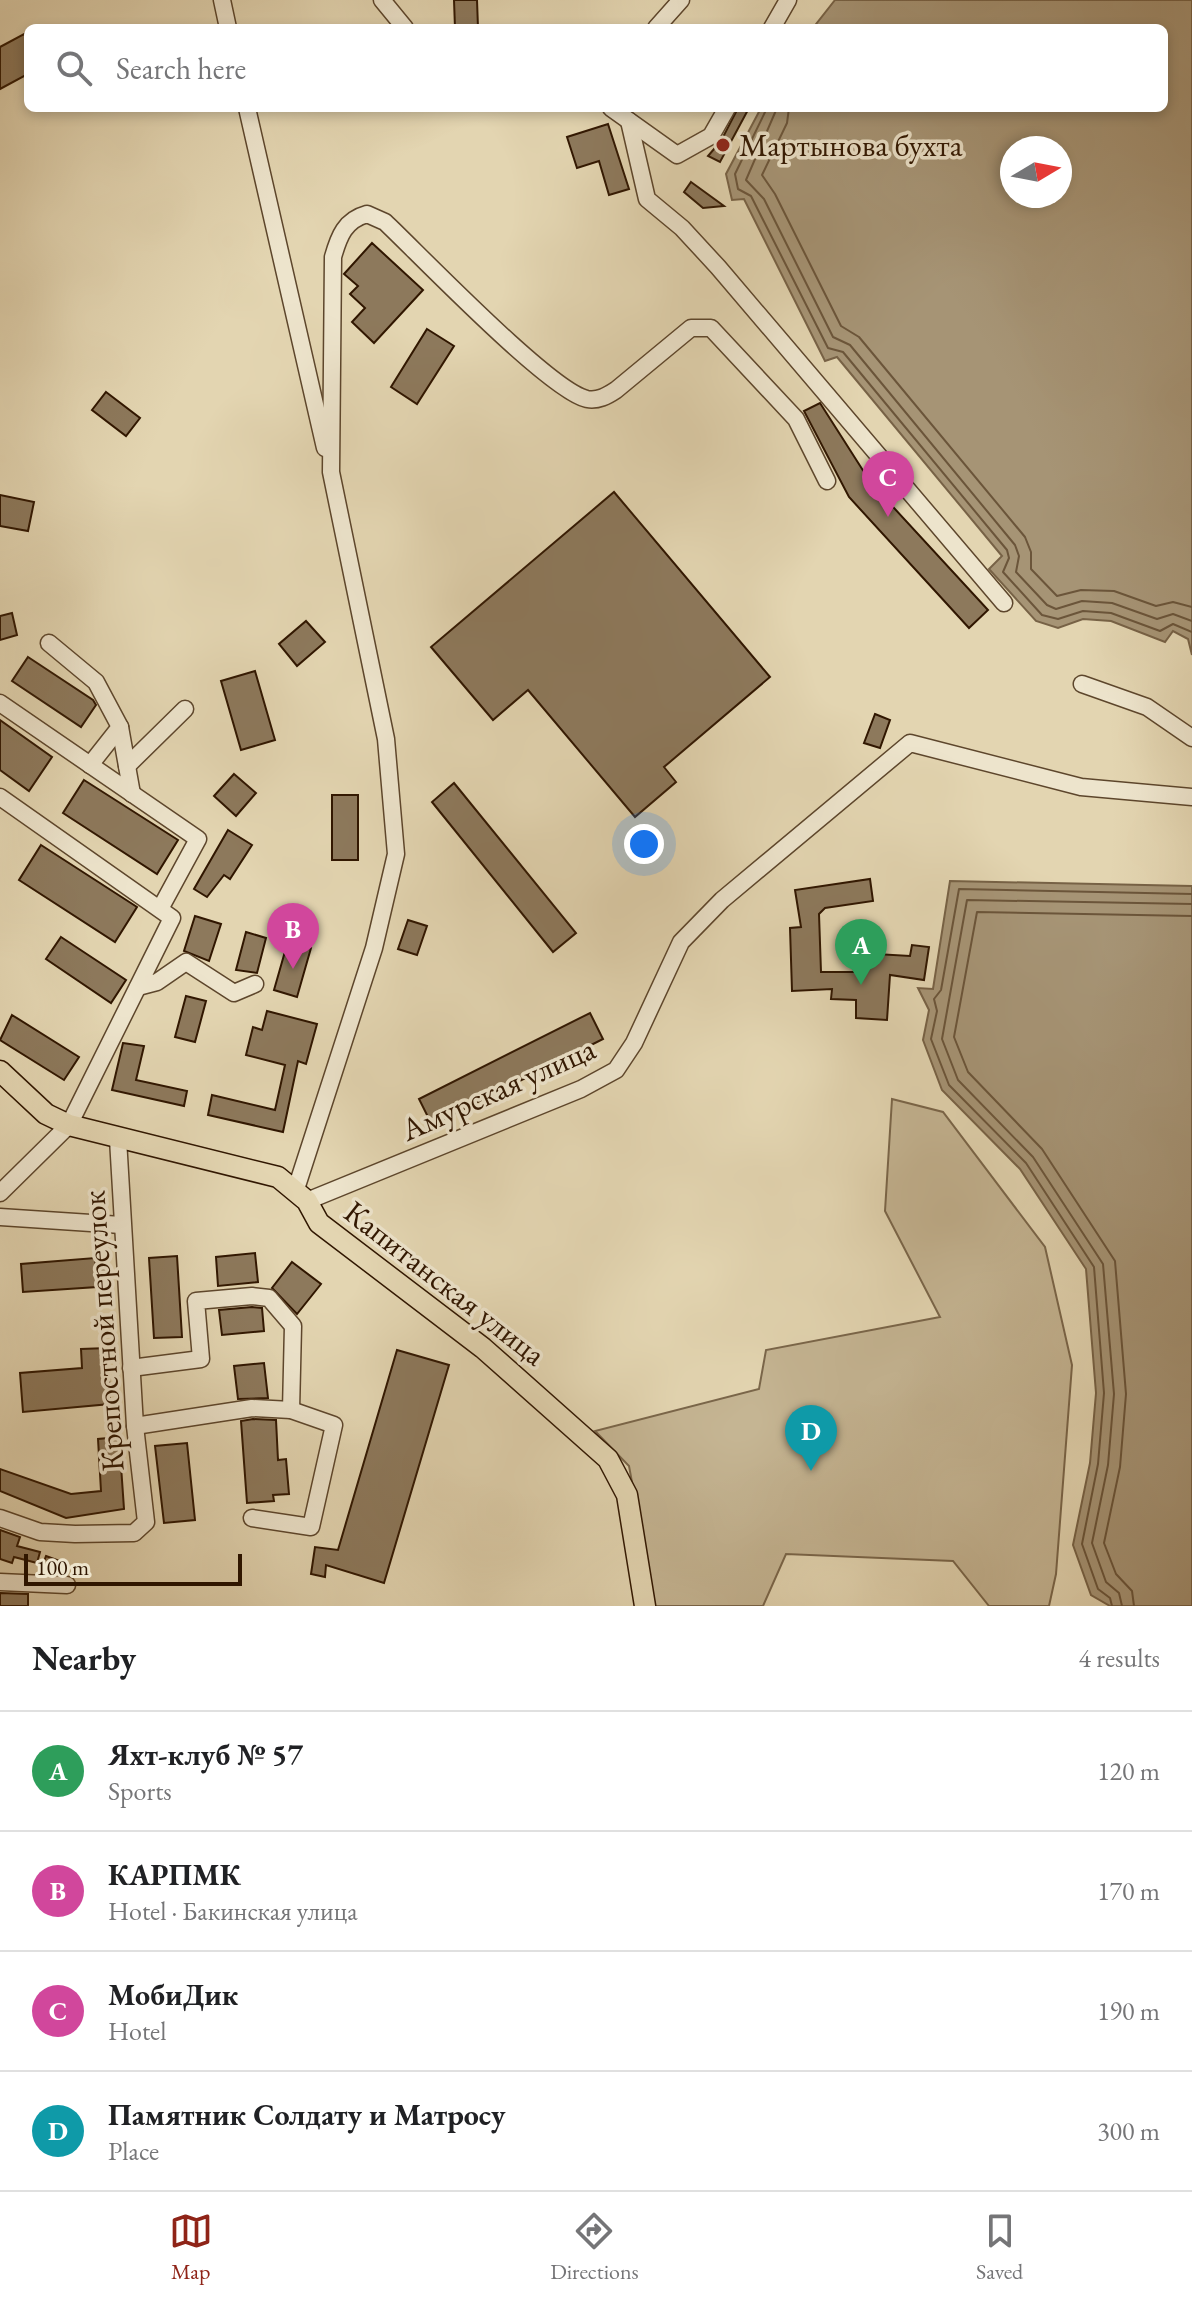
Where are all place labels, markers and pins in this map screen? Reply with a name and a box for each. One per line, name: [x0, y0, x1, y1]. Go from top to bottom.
place label: Мартынова бухта: [739, 124, 963, 166]
marker: Мартынова бухта: [714, 136, 732, 154]
pin: C: [862, 451, 914, 517]
pin: B: [267, 903, 319, 969]
pin: A: [835, 919, 887, 985]
pin: D: [785, 1405, 837, 1471]

